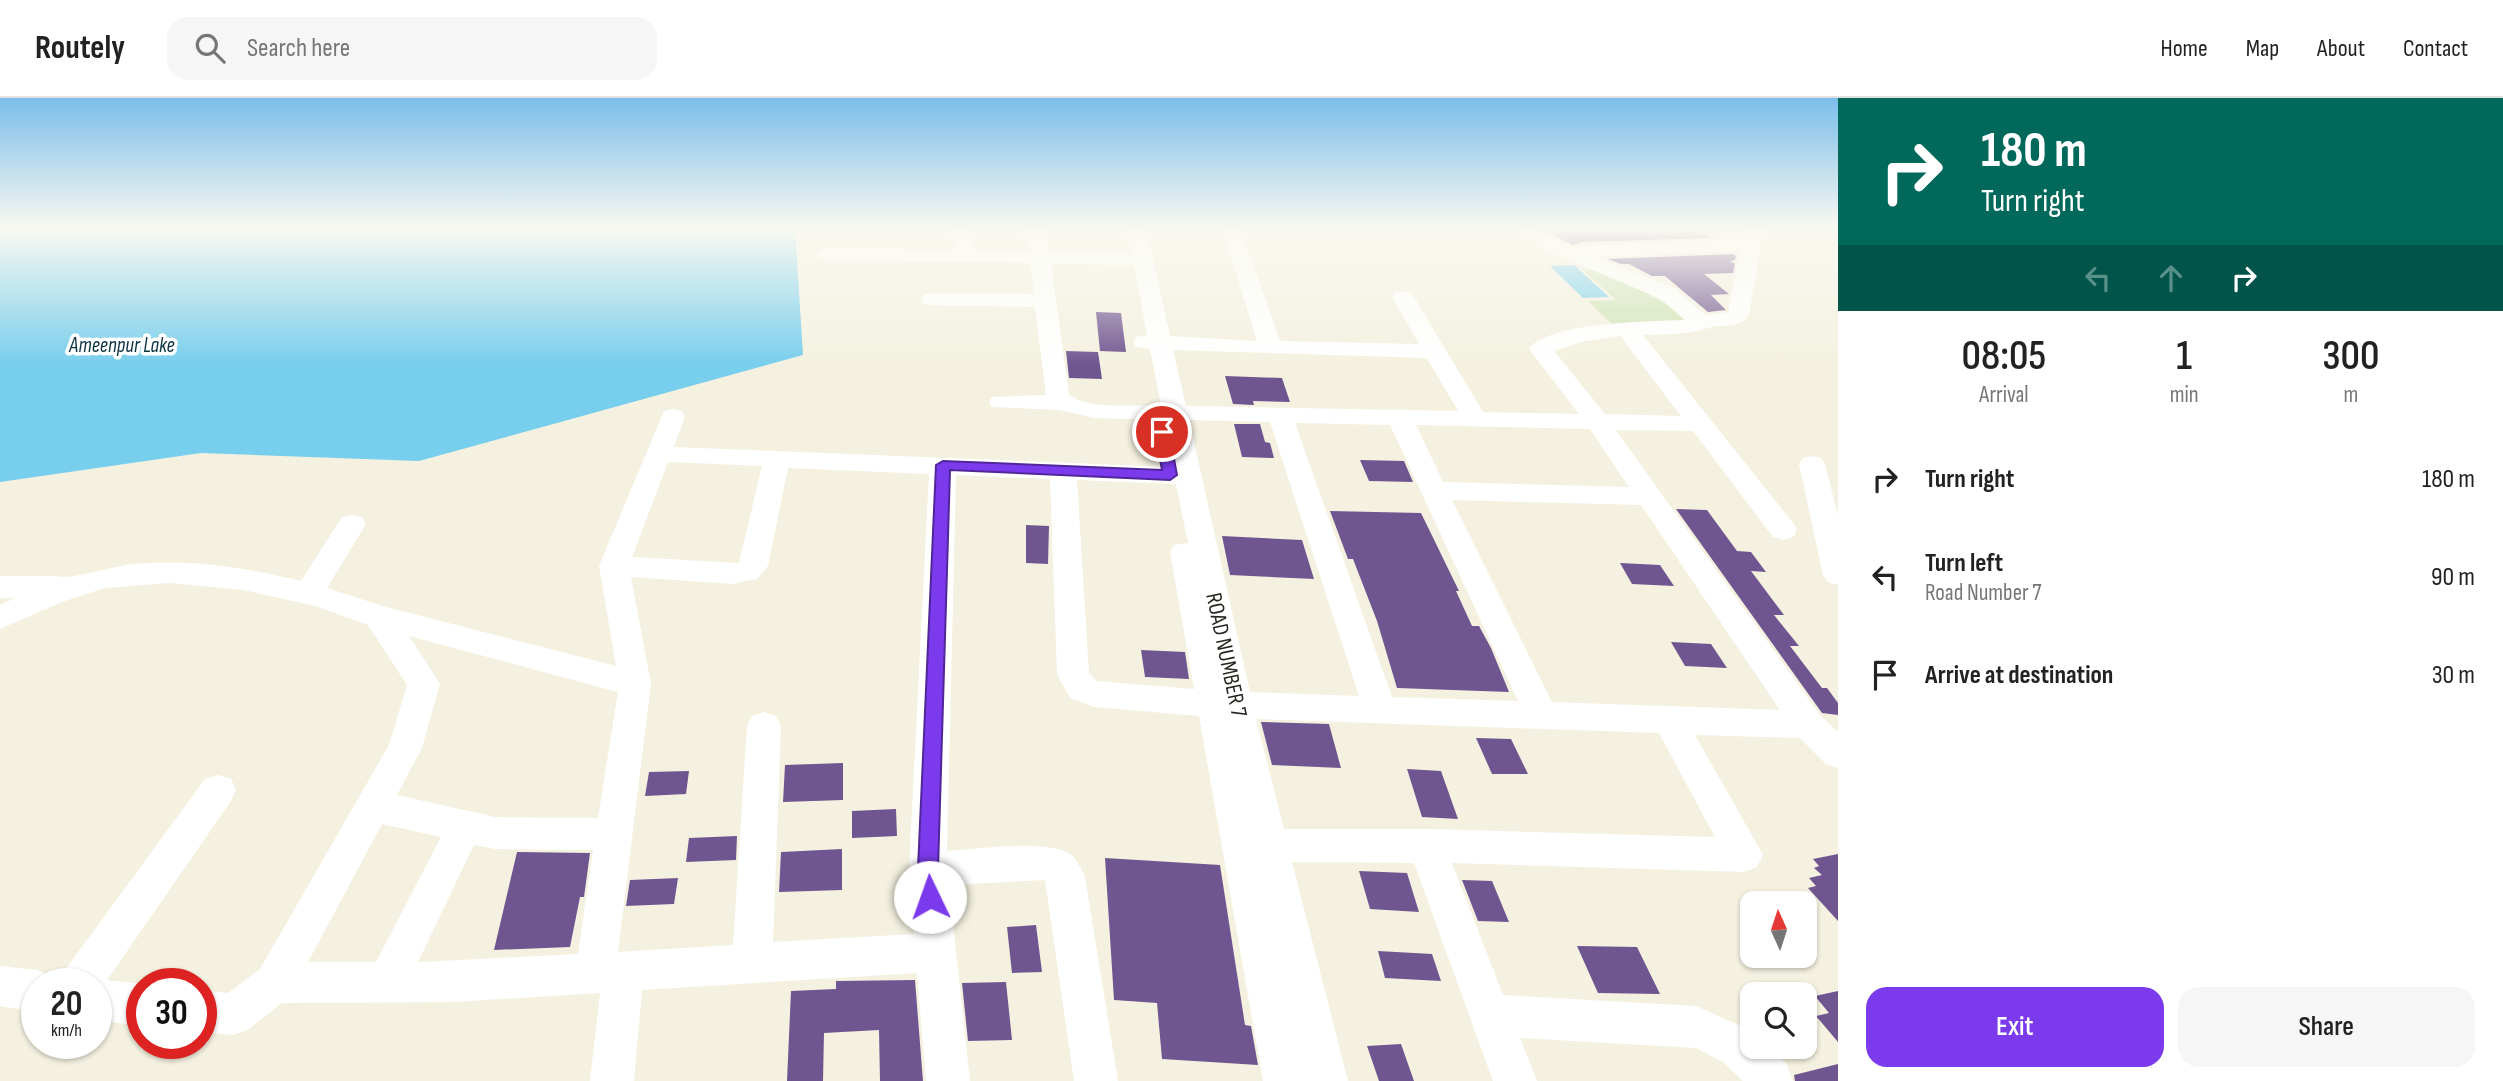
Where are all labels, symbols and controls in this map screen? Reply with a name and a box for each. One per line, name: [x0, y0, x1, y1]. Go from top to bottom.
search box: [167, 17, 657, 80]
text: Routely: [35, 28, 125, 68]
icon: search: [191, 29, 229, 67]
text: Search here: [247, 33, 350, 64]
text: Home: [2160, 34, 2208, 63]
text: Map: [2246, 34, 2279, 63]
text: About: [2317, 34, 2365, 63]
text: Contact: [2403, 34, 2468, 63]
text: 180 m: [1981, 122, 2087, 181]
icon: right: [1866, 126, 1957, 217]
text: Turn right: [1981, 182, 2085, 221]
icon: left: [2079, 259, 2117, 297]
icon: ahead: [2152, 259, 2190, 297]
icon: right: [2225, 259, 2263, 297]
text: 08:05: [1962, 331, 2046, 382]
text: 1: [2176, 331, 2192, 382]
text: 300: [2322, 331, 2379, 382]
water label: Ameenpur Lake: [68, 333, 175, 358]
text: Arrival: [1979, 381, 2029, 409]
text: min: [2170, 381, 2199, 409]
text: m: [2343, 381, 2358, 409]
pin: [1132, 402, 1192, 462]
icon: arrive: [1143, 413, 1181, 451]
icon: right: [1866, 460, 1904, 498]
text: Turn right: [1925, 464, 2014, 495]
text: 180 m: [2422, 464, 2475, 495]
text: Turn left: [1925, 548, 2003, 579]
icon: left: [1866, 558, 1904, 596]
text: 90 m: [2431, 562, 2475, 593]
text: Road Number 7: [1925, 579, 2041, 607]
street label: ROAD NUMBER 7: [1199, 590, 1253, 720]
icon: arrive: [1866, 656, 1904, 694]
text: Arrive at destination: [1925, 660, 2113, 691]
text: 30 m: [2432, 660, 2475, 691]
position arrow: [893, 860, 967, 934]
north arrow: [1740, 891, 1816, 968]
map controls: [1740, 891, 1817, 1059]
speed limit sign: 30: [126, 968, 217, 1059]
button: search: [1740, 982, 1817, 1059]
text: 20: [51, 983, 83, 1026]
button: Exit: [1866, 987, 2164, 1067]
button: Share: [2178, 987, 2475, 1067]
text: km/h: [51, 1020, 82, 1041]

